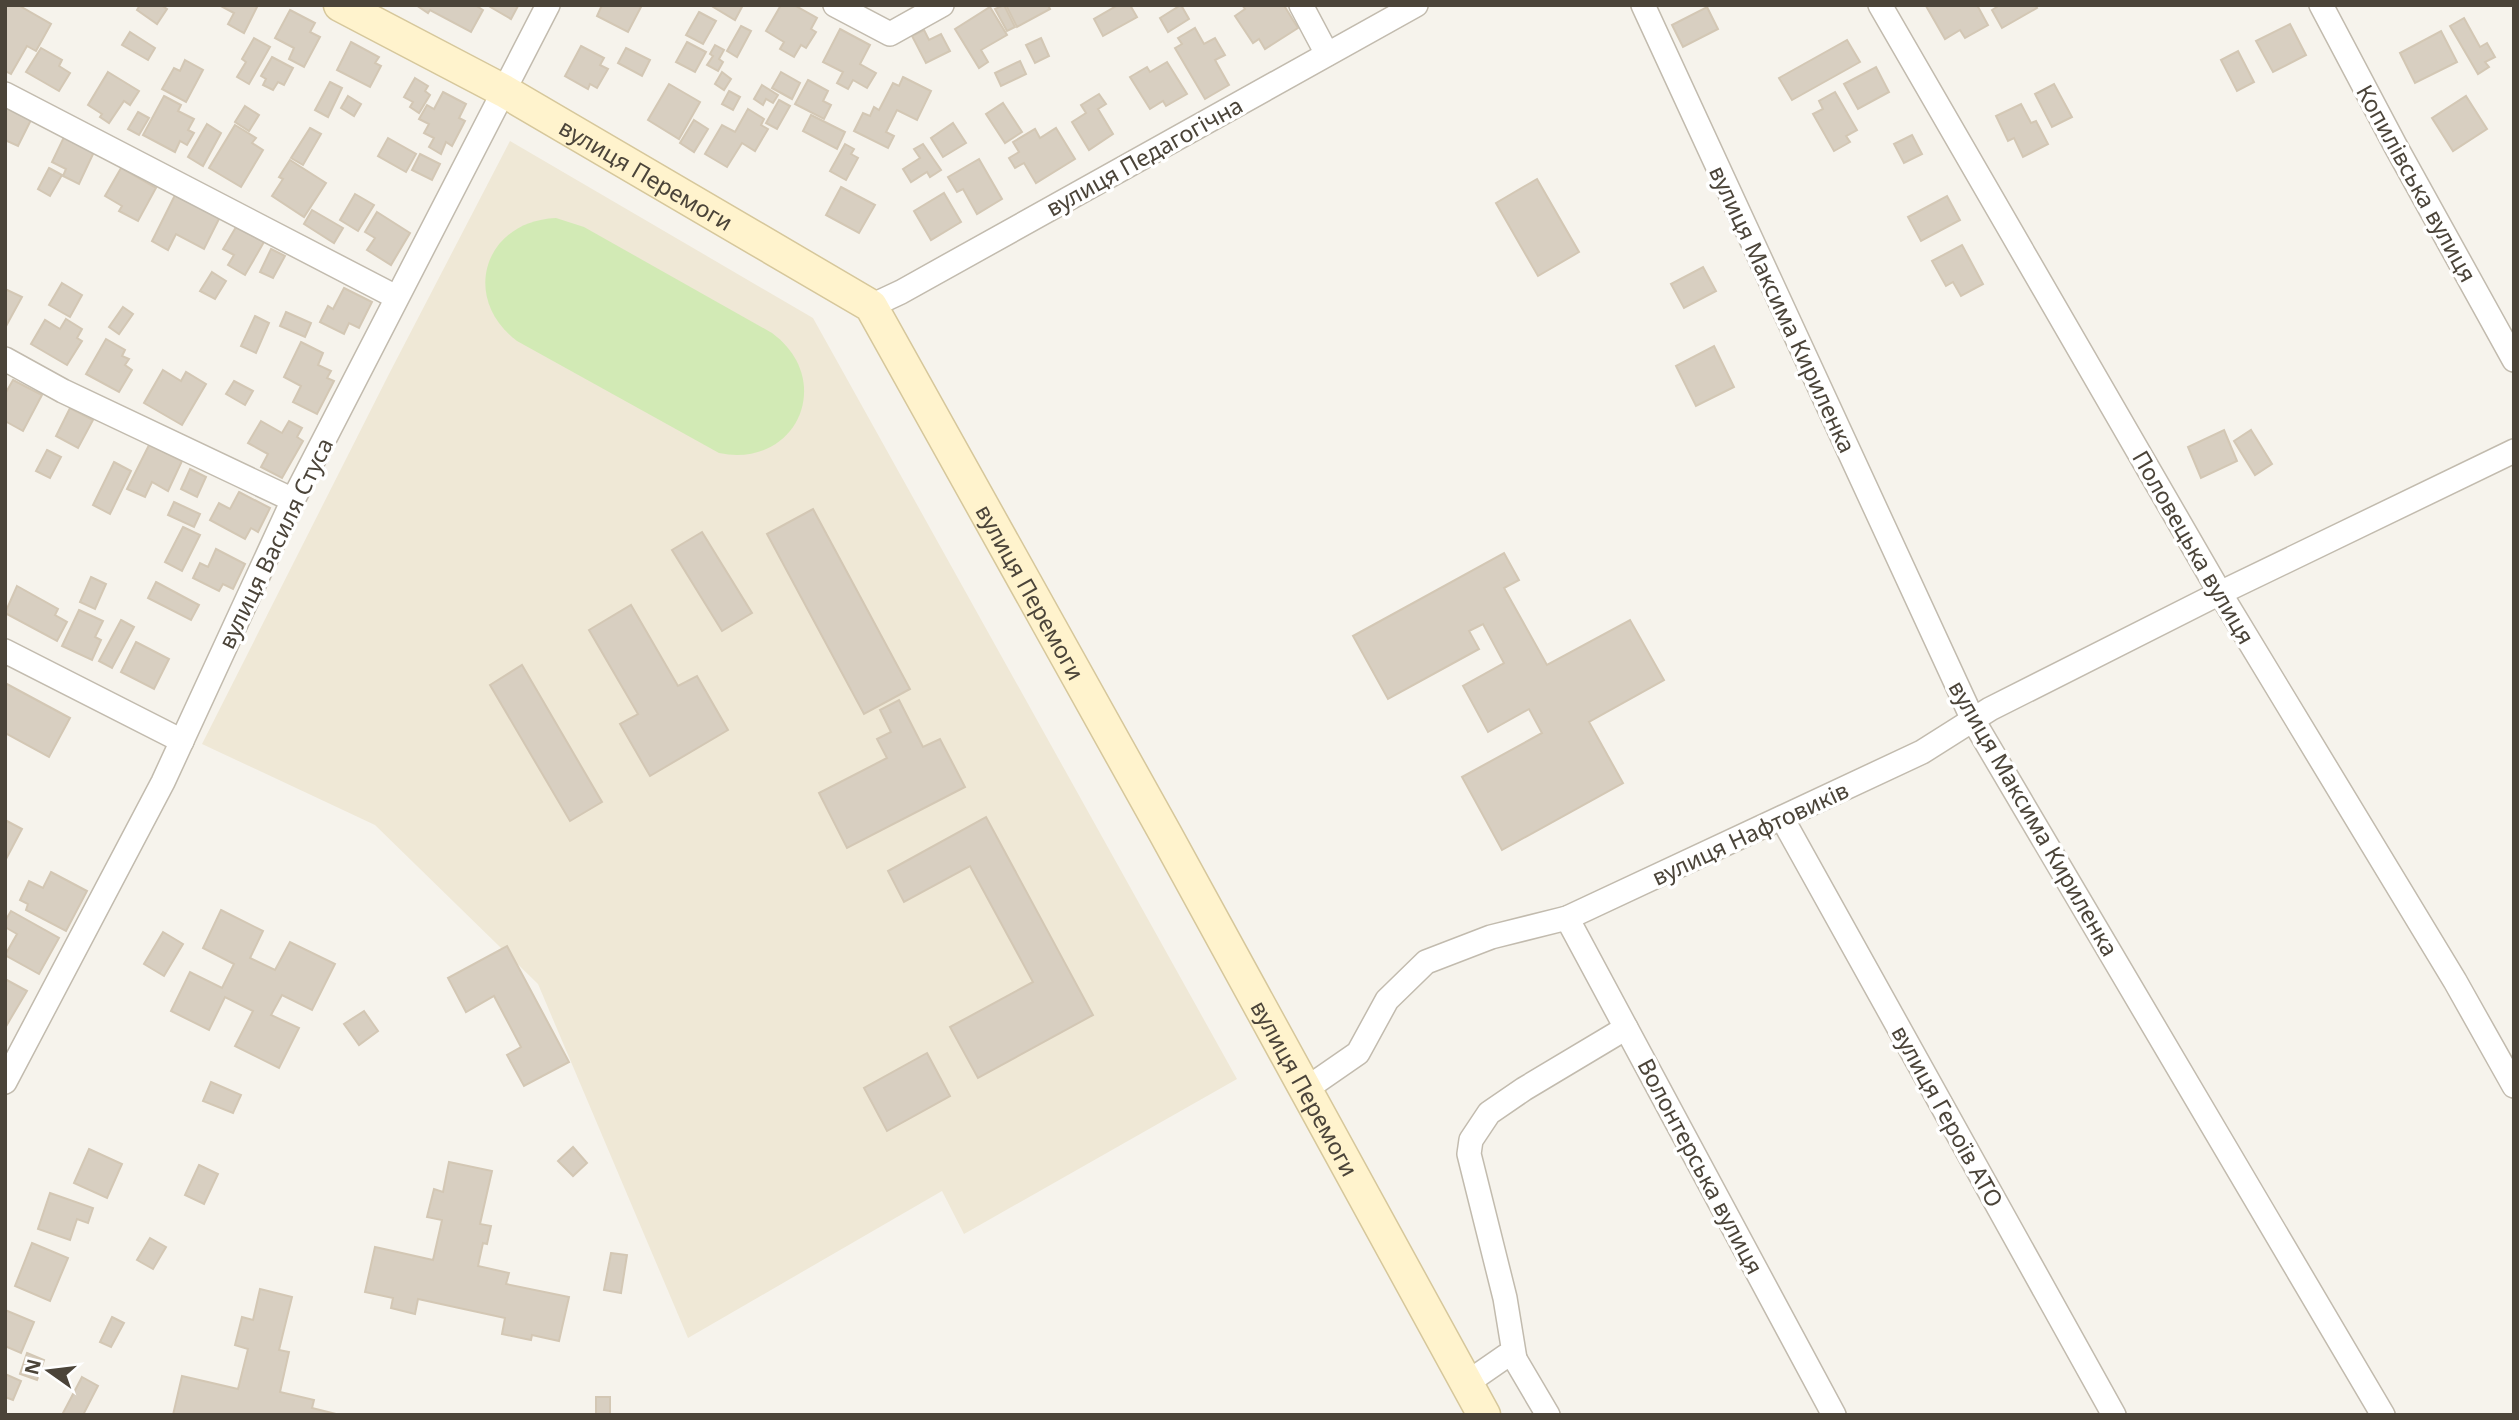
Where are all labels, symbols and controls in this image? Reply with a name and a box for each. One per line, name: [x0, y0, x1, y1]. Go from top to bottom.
street label: Копилівська вулиця: [2349, 79, 2485, 287]
street label: вулиця Педагогічна: [1040, 89, 1248, 223]
street label: вулиця Перемоги: [553, 111, 739, 238]
street label: вулиця Максима Кириленка: [1702, 160, 1864, 458]
street label: вулиця Василя Стуса: [210, 432, 340, 654]
street label: Половецька вулиця: [2125, 444, 2263, 650]
street label: вулиця Перемоги: [969, 498, 1092, 686]
street label: вулиця Максима Кириленка: [1942, 674, 2126, 962]
street label: вулиця Нафтовиків: [1646, 773, 1854, 893]
street label: вулиця Перемоги: [1244, 994, 1366, 1182]
street label: вулиця Героїв АТО: [1885, 1019, 2011, 1213]
street label: Волонтерська вулиця: [1631, 1053, 1771, 1279]
north arrow: [14, 1336, 84, 1406]
text: N: [18, 1356, 47, 1378]

